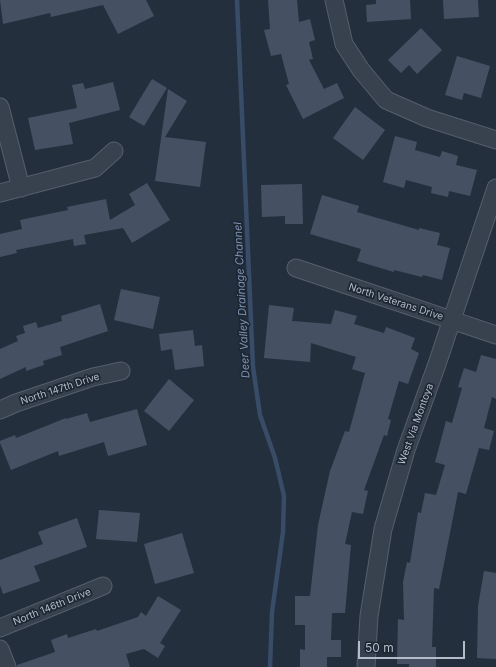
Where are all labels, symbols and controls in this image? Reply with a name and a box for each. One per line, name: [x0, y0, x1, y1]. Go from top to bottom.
water label: Deer Valley Drainage Channel: [231, 222, 253, 378]
street label: North Veterans Drive: [347, 281, 445, 323]
street label: North 147th Drive: [19, 371, 101, 407]
street label: West Via Montoya: [396, 382, 436, 466]
street label: North 146th Drive: [11, 586, 93, 628]
scale bar: [360, 633, 467, 659]
text: 50 m: [365, 640, 394, 655]

